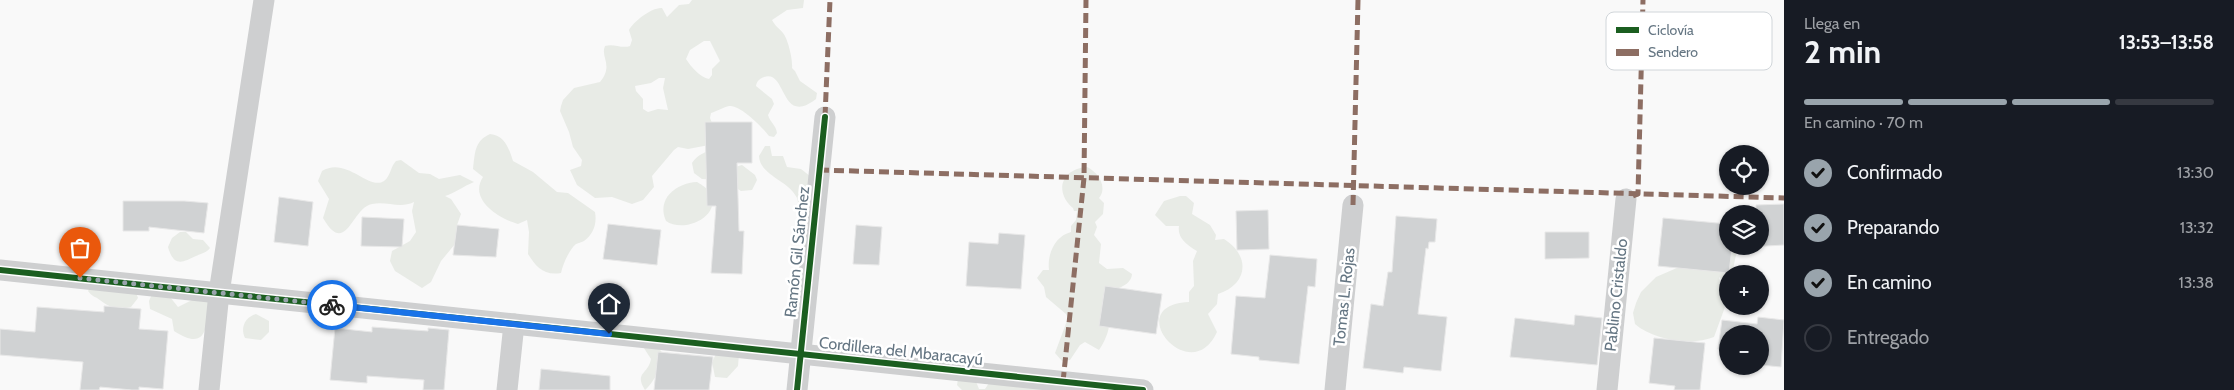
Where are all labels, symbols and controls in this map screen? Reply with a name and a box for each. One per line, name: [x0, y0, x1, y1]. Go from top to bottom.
legend: [1606, 12, 1772, 70]
text: Llega en: [1804, 14, 1860, 33]
text: Ciclovía: [1648, 21, 1694, 39]
text: 13:53–13:58: [2119, 31, 2214, 54]
text: 2 min: [1804, 32, 1881, 71]
text: Sendero: [1648, 43, 1698, 61]
text: En camino · 70 m: [1804, 113, 1923, 132]
map controls: [1719, 145, 1769, 375]
button: locate: [1719, 145, 1769, 195]
icon: check: [1804, 159, 1832, 187]
text: Confirmado: [1847, 161, 1943, 184]
text: 13:30: [2177, 163, 2214, 182]
street label: Ramón Gil Sánchez: [781, 185, 813, 318]
button: layers: [1719, 205, 1769, 255]
icon: check: [1804, 214, 1832, 242]
text: Preparando: [1847, 216, 1940, 239]
text: 13:32: [2180, 218, 2214, 237]
pin: [59, 227, 101, 278]
icon: bag: [66, 234, 94, 262]
street label: Pablino Cristaldo: [1601, 237, 1631, 352]
street label: Tomas L. Rojas: [1329, 247, 1359, 347]
button: +: [1719, 265, 1769, 315]
icon: check: [1804, 269, 1832, 297]
text: En camino: [1847, 271, 1932, 294]
text: 13:38: [2178, 273, 2214, 292]
courier: [307, 280, 357, 330]
pin: [588, 283, 630, 334]
icon: home: [595, 290, 623, 318]
icon: bike: [318, 291, 346, 319]
button: −: [1719, 325, 1769, 375]
text: Entregado: [1847, 326, 1929, 349]
street label: Cordillera del Mbaracayú: [818, 333, 984, 369]

